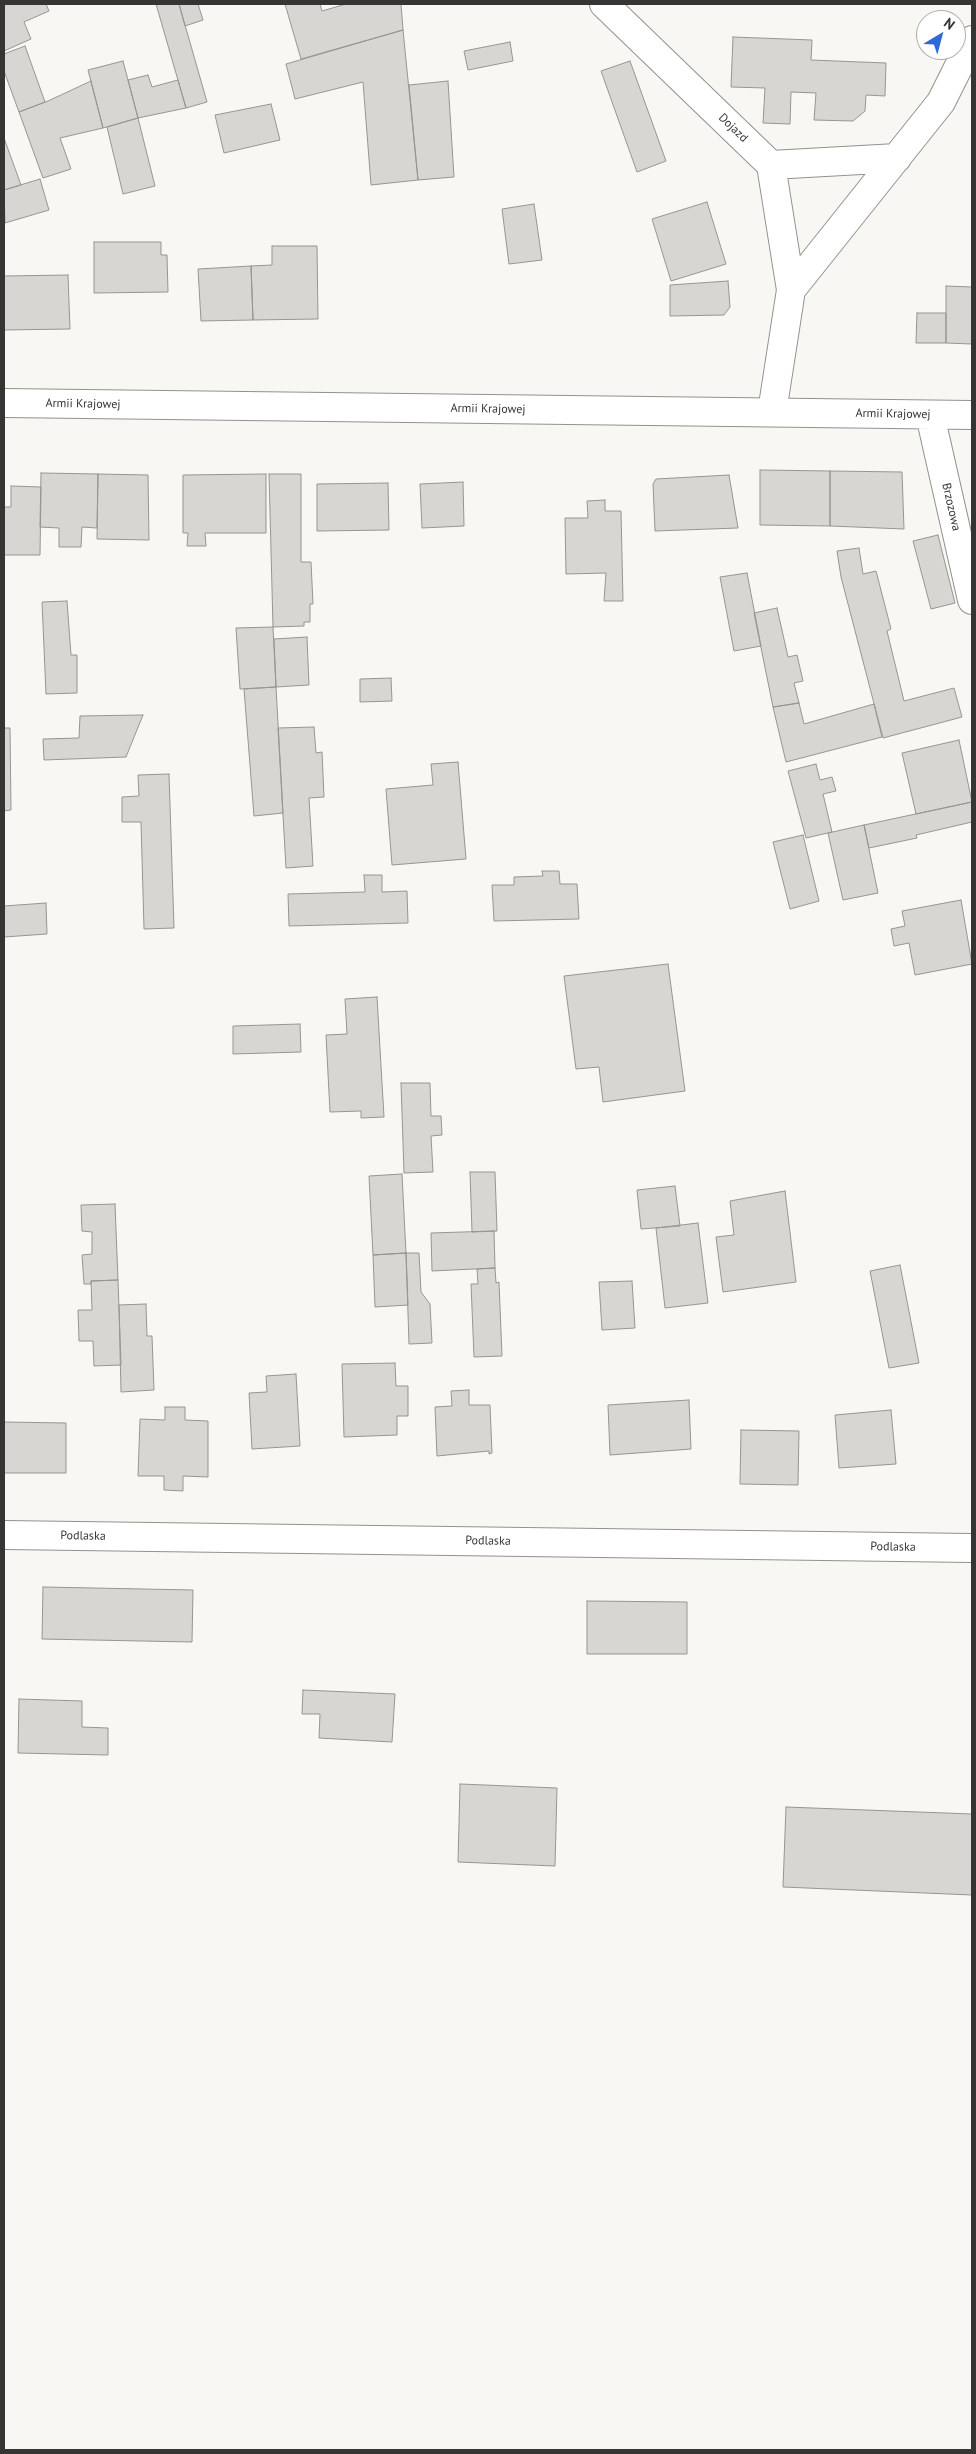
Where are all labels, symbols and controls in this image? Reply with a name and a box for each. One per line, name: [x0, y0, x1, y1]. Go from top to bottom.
north arrow: [916, 10, 966, 60]
text: N: [940, 14, 959, 34]
street label: Dojazd: [715, 111, 751, 145]
street label: Armii Krajowej: [45, 396, 121, 412]
street label: Armii Krajowej: [450, 401, 526, 417]
street label: Armii Krajowej: [855, 406, 931, 422]
street label: Brzozowa: [939, 482, 963, 532]
street label: Podlaska: [60, 1528, 106, 1544]
street label: Podlaska: [465, 1533, 511, 1549]
street label: Podlaska: [870, 1539, 916, 1555]

